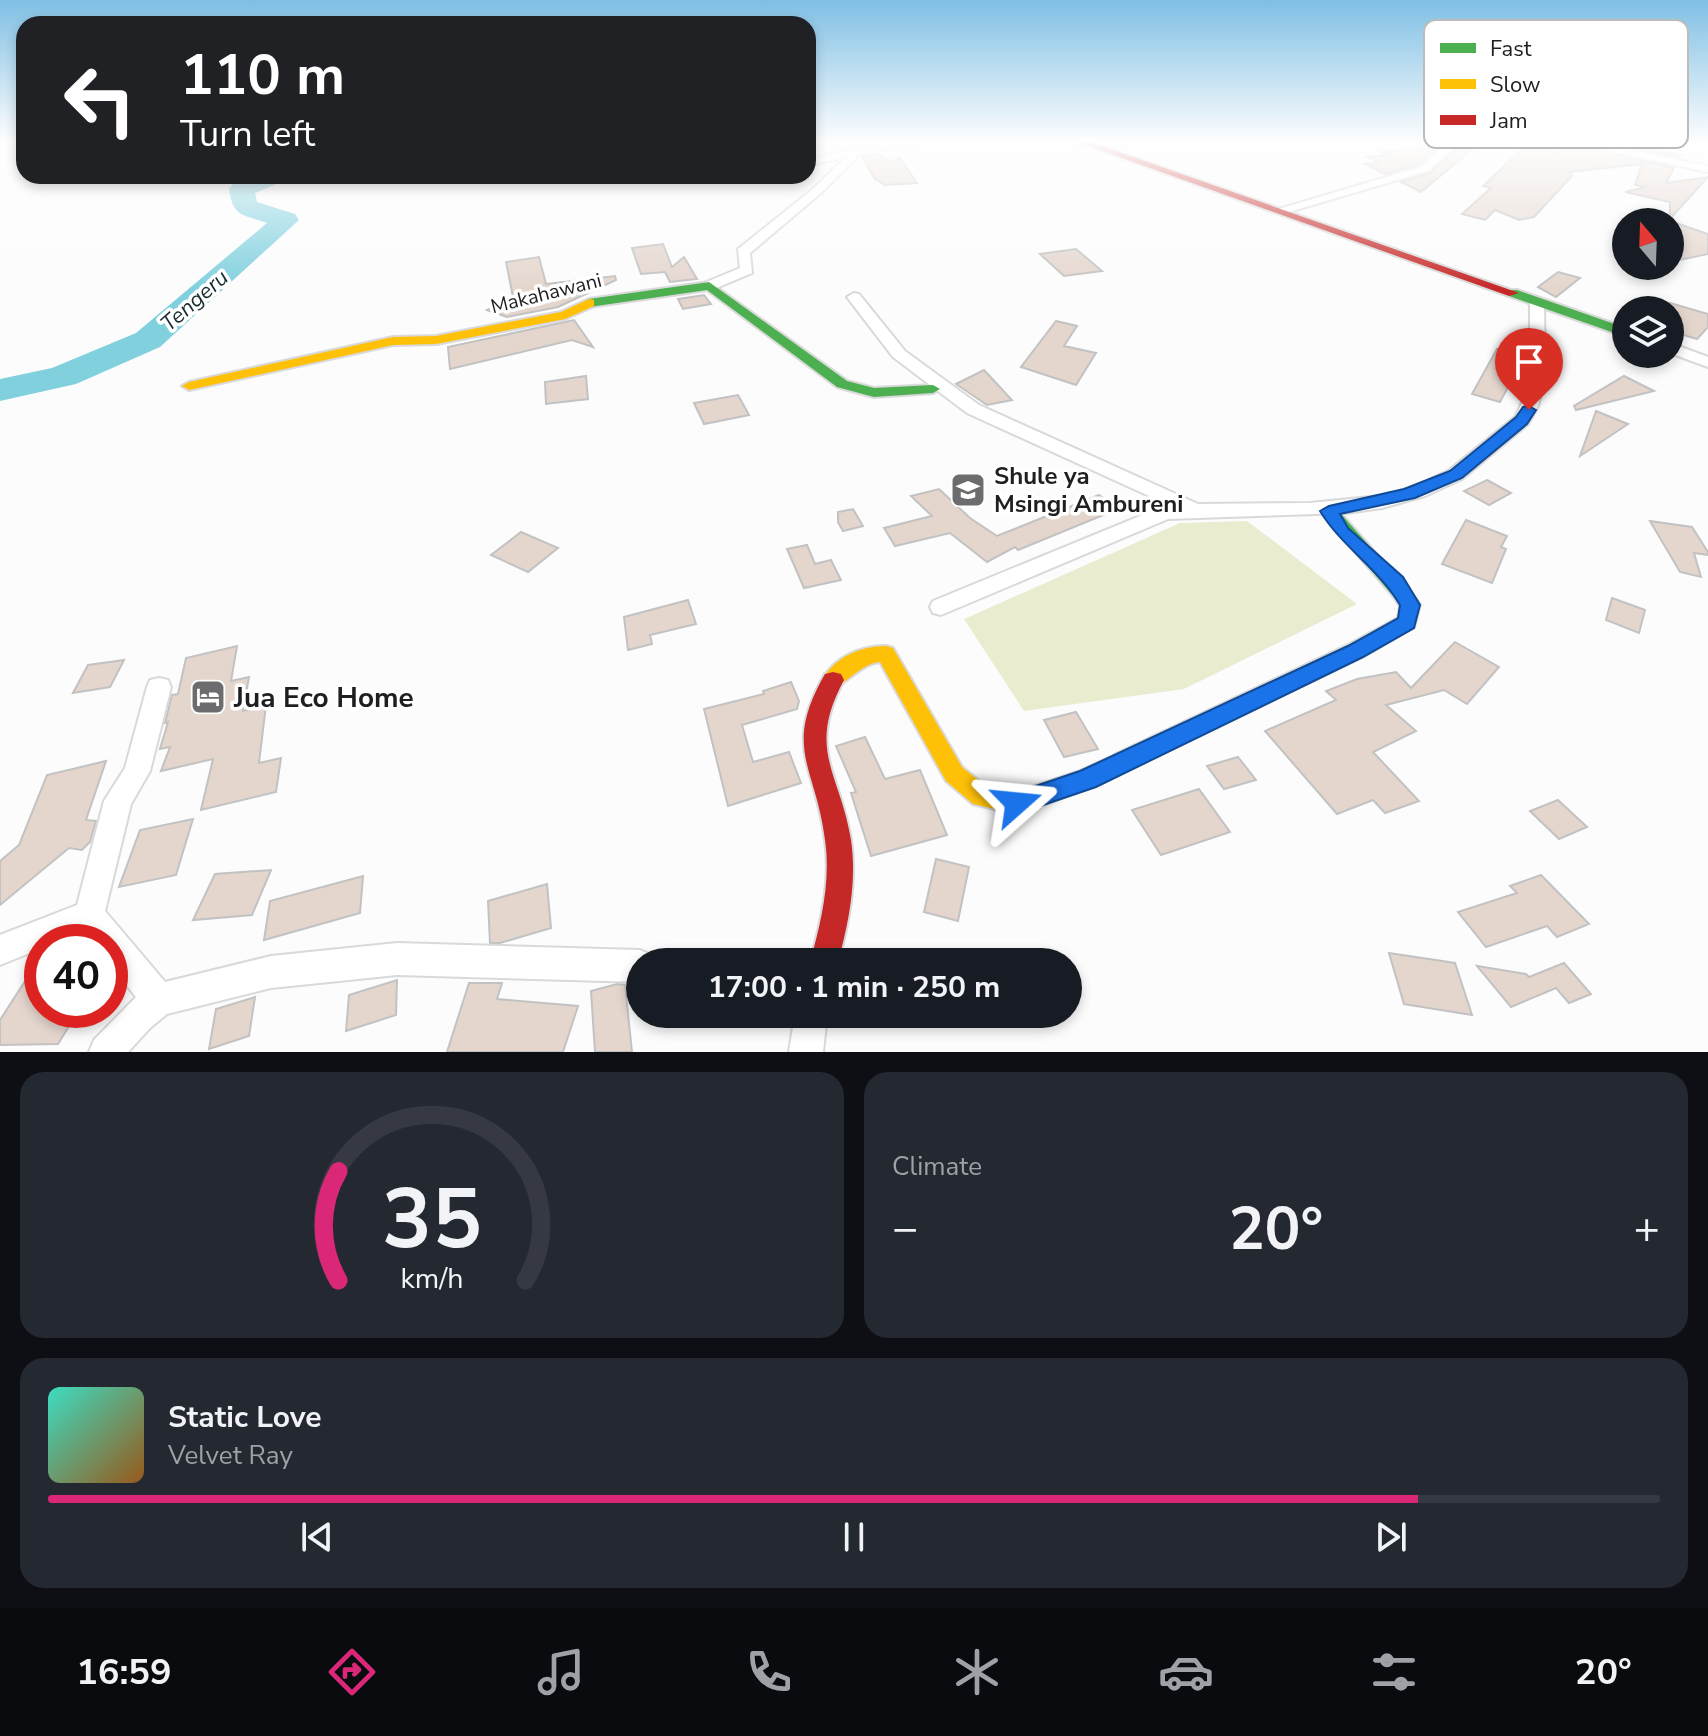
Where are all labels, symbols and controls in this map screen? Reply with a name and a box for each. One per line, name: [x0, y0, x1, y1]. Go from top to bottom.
legend: [1424, 20, 1688, 148]
text: Fast: [1490, 34, 1532, 64]
text: 110 m: [180, 37, 345, 114]
icon: left: [48, 48, 152, 152]
text: Slow: [1490, 70, 1541, 100]
text: Jam: [1489, 106, 1528, 136]
text: Turn left: [180, 110, 315, 159]
north arrow: [1612, 208, 1684, 280]
map controls: [1612, 208, 1684, 368]
water label: Tengeru: [154, 263, 235, 339]
street label: Makahawani: [488, 267, 604, 320]
button: layers: [1612, 296, 1684, 368]
pin: [1495, 328, 1563, 410]
icon: arrive: [1507, 340, 1551, 384]
place label: Shule ya Msingi Ambureni: [994, 460, 1183, 520]
school or university icon: Shule ya Msingi Ambureni: [949, 471, 987, 509]
hotel icon: Jua Eco Home: [189, 678, 227, 716]
place label: Jua Eco Home: [233, 679, 414, 717]
position arrow: [975, 761, 1059, 845]
speed limit sign: 40: [24, 924, 128, 1028]
text: 17:00 · 1 min · 250 m: [708, 967, 1000, 1008]
text: Climate: [892, 1149, 982, 1184]
text: 35: [382, 1163, 482, 1276]
text: 20°: [1229, 1188, 1323, 1270]
text: −: [892, 1199, 918, 1259]
text: +: [1634, 1199, 1660, 1259]
text: km/h: [401, 1259, 463, 1298]
text: Static Love: [168, 1397, 322, 1438]
text: Velvet Ray: [168, 1438, 293, 1473]
icon: previous: [295, 1515, 339, 1559]
icon: pause: [832, 1515, 876, 1559]
icon: next: [1369, 1515, 1413, 1559]
icon: directions: [324, 1644, 380, 1700]
icon: music: [533, 1644, 589, 1700]
icon: phone: [741, 1644, 797, 1700]
icon: climate: [949, 1644, 1005, 1700]
icon: car: [1158, 1644, 1214, 1700]
icon: filters: [1366, 1644, 1422, 1700]
text: 16:59: [76, 1648, 172, 1697]
text: 20°: [1575, 1648, 1632, 1697]

